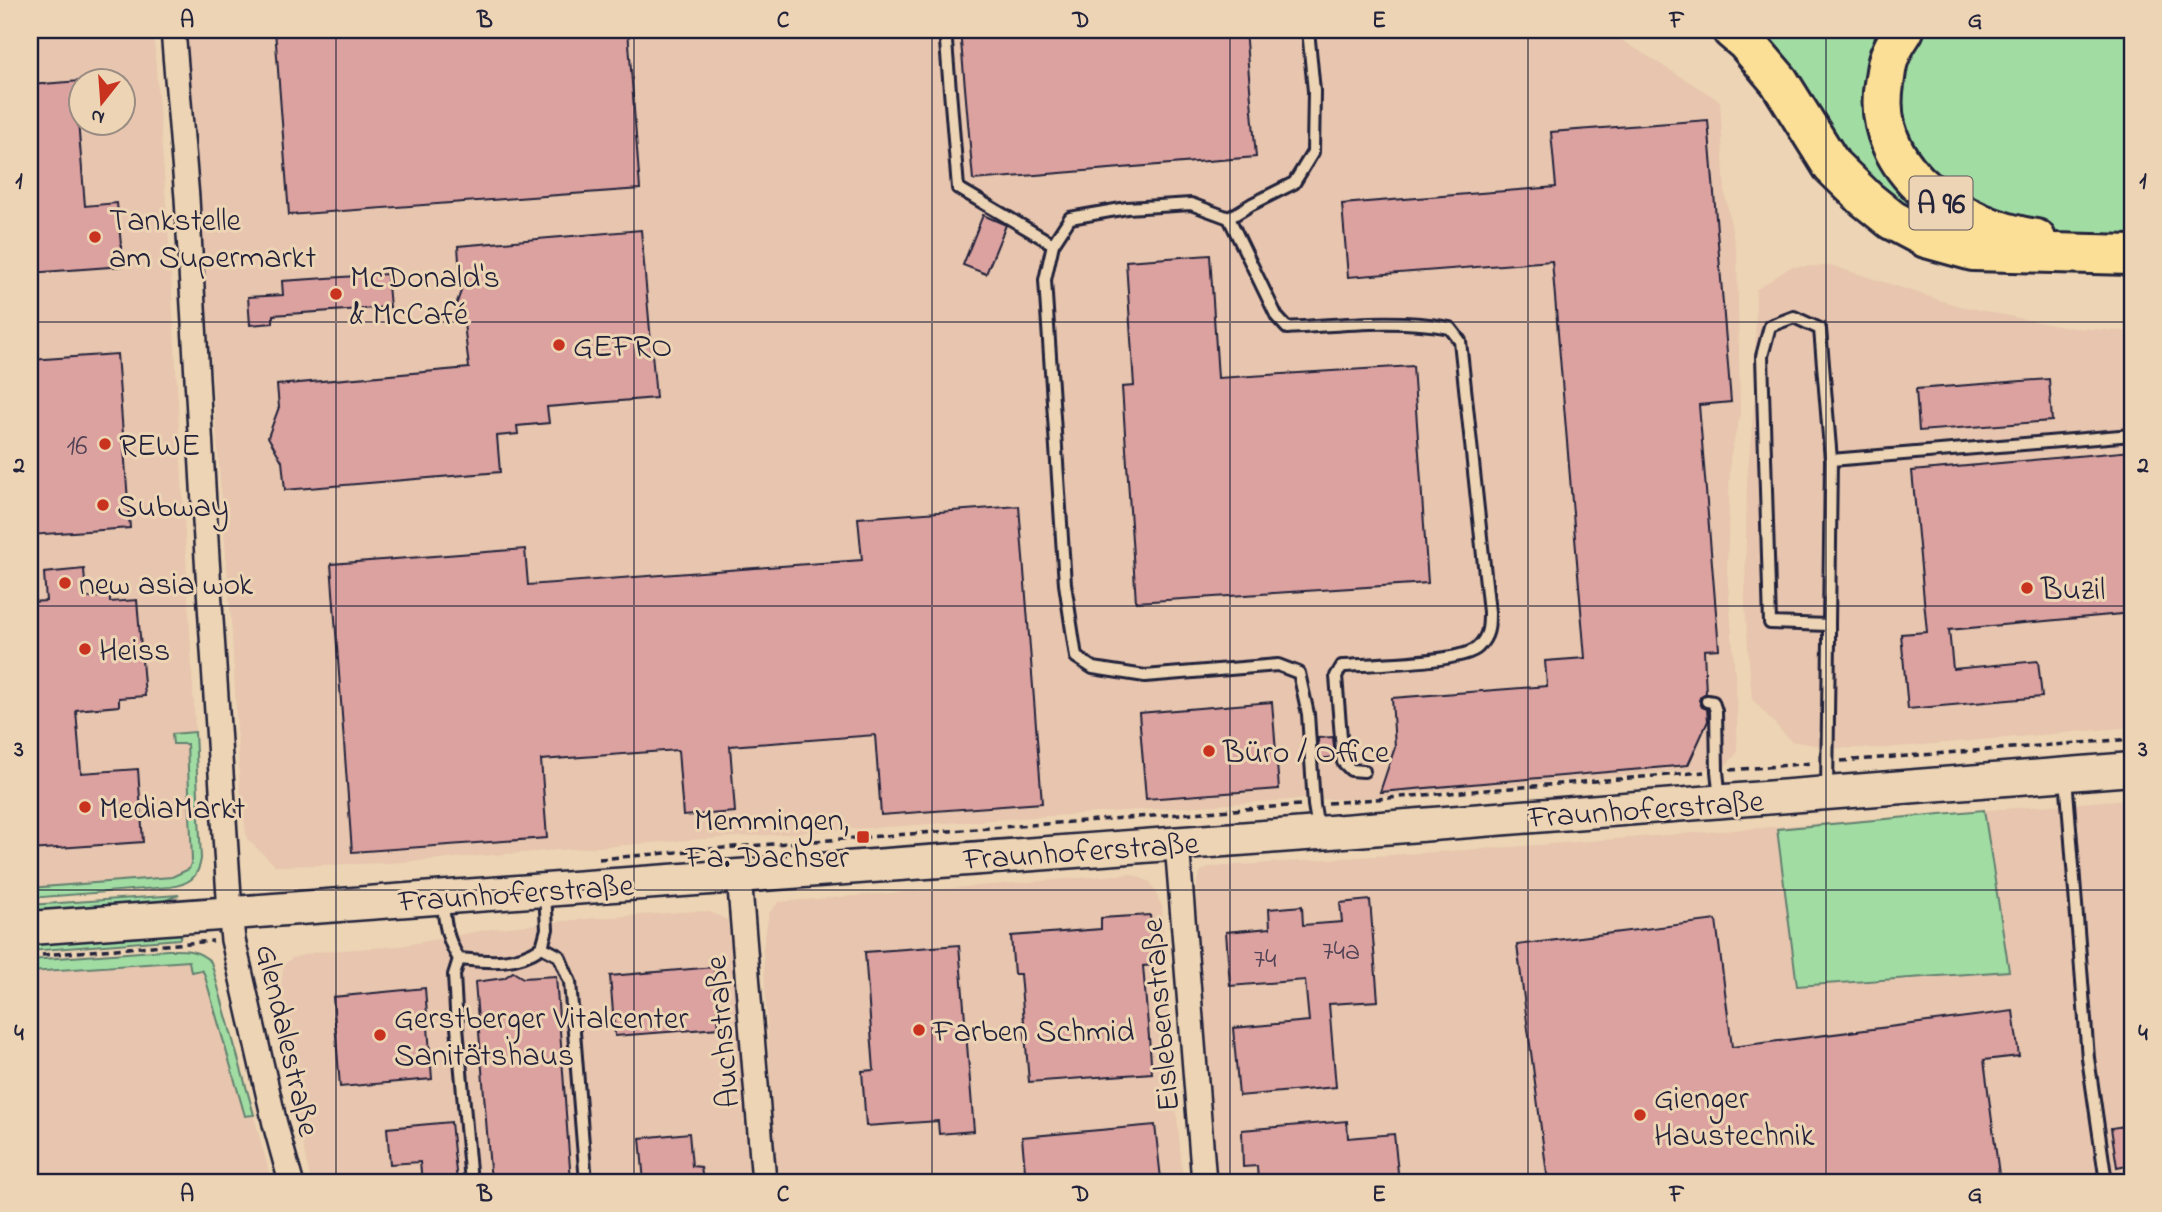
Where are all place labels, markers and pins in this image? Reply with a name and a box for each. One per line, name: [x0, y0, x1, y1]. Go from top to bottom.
place label: Tankstelle am Supermarkt: [109, 199, 317, 283]
marker: Tankstelle am Supermarkt: [87, 229, 103, 245]
place label: McDonald's & McCafé: [350, 256, 500, 340]
marker: McDonald's & McCafé: [328, 286, 344, 302]
place label: GEFRO: [573, 325, 672, 372]
marker: GEFRO: [551, 337, 567, 353]
place label: REWE: [119, 424, 200, 471]
marker: REWE: [97, 436, 113, 452]
place label: Subway: [117, 485, 229, 532]
marker: Subway: [95, 497, 111, 513]
place label: new asia wok: [79, 563, 254, 610]
place label: Buzil: [2040, 568, 2105, 615]
marker: new asia wok: [57, 575, 73, 591]
marker: Buzil: [2019, 580, 2035, 596]
place label: Heiss: [99, 629, 170, 676]
marker: Heiss: [77, 641, 93, 657]
place label: Büro / Office: [1222, 731, 1390, 778]
marker: Büro / Office: [1201, 743, 1217, 759]
place label: MediaMarkt: [99, 787, 245, 834]
marker: MediaMarkt: [77, 799, 93, 815]
place label: Memmingen, Fa. Dachser: [685, 799, 849, 883]
marker: Memmingen, Fa. Dachser: [855, 829, 871, 845]
place label: Gerstberger Vitalcenter Sanitätshaus: [394, 997, 688, 1081]
place label: Farben Schmid: [932, 1010, 1134, 1057]
marker: Farben Schmid: [911, 1022, 927, 1038]
marker: Gerstberger Vitalcenter Sanitätshaus: [372, 1027, 388, 1043]
place label: Gienger Haustechnik: [1654, 1077, 1815, 1161]
marker: Gienger Haustechnik: [1632, 1107, 1648, 1123]

